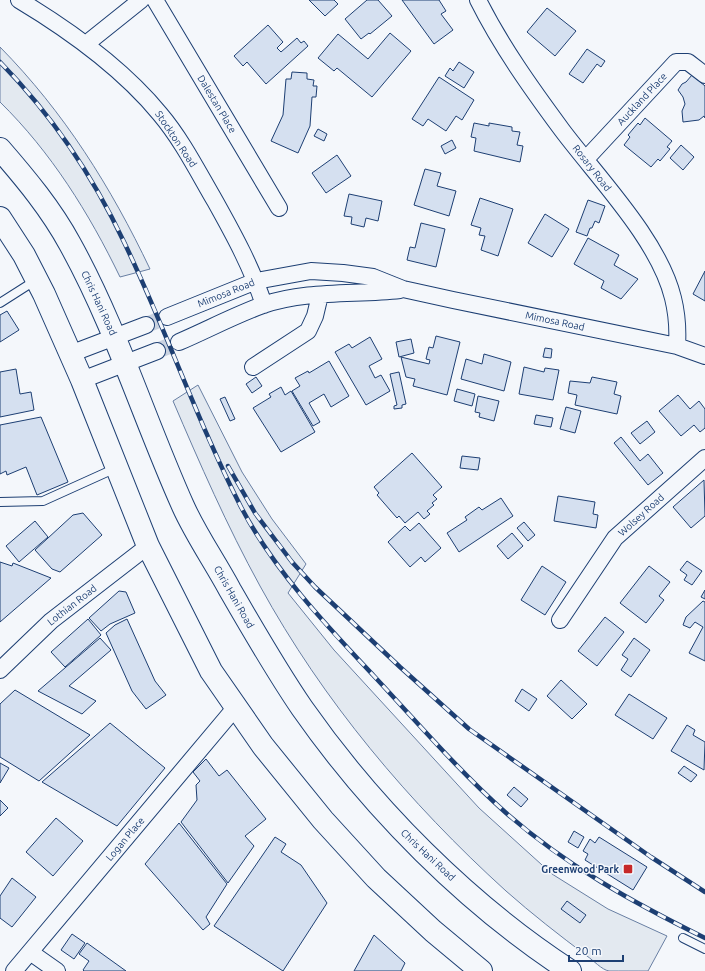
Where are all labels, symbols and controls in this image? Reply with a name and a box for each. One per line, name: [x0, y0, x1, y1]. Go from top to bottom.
street label: Auckland Place: [615, 71, 669, 127]
street label: Dalestan Place: [195, 73, 239, 135]
street label: Stockton Road: [153, 109, 199, 169]
street label: Rosary Road: [571, 143, 614, 193]
street label: Chris Hani Road: [79, 269, 119, 337]
street label: Mimosa Road: [196, 277, 256, 309]
street label: Mimosa Road: [524, 309, 586, 333]
street label: Wolsey Road: [616, 492, 666, 538]
street label: Chris Hani Road: [212, 564, 256, 630]
street label: Lothian Road: [45, 582, 99, 628]
street label: Logan Place: [104, 815, 146, 863]
street label: Chris Hani Road: [399, 827, 458, 883]
marker: Greenwood Park: [622, 863, 634, 875]
place label: Greenwood Park: [541, 864, 619, 875]
scale bar: [569, 937, 623, 963]
text: 20 m: [575, 944, 602, 957]

